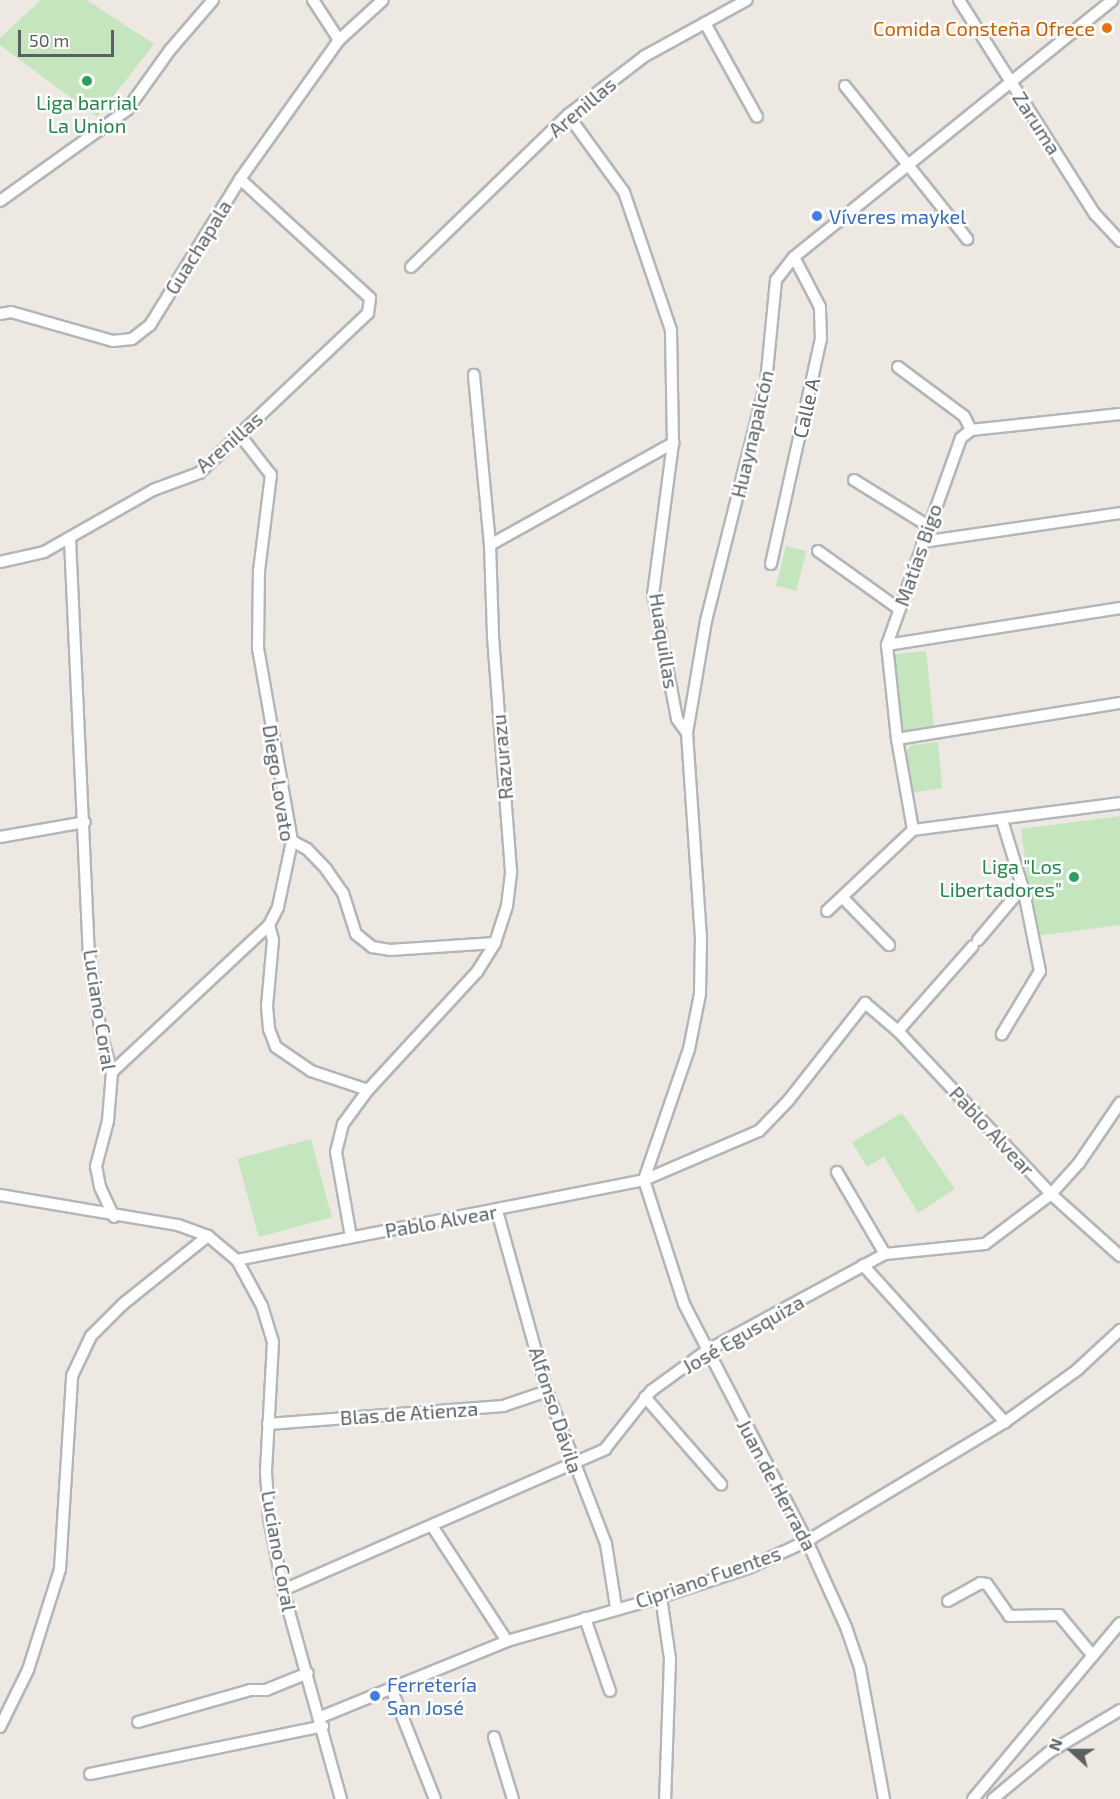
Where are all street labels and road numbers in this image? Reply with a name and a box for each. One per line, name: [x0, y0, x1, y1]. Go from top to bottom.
street label: Arenillas: [543, 72, 621, 142]
street label: Zaruma: [1008, 87, 1066, 159]
street label: Guachapala: [160, 195, 236, 299]
street label: Huaynapalcón: [726, 368, 778, 500]
street label: Calle A: [787, 375, 825, 441]
street label: Arenillas: [191, 407, 267, 477]
street label: Matías Bigo: [889, 501, 947, 609]
street label: Huaquillas: [645, 591, 683, 691]
street label: Razurazu: [486, 713, 518, 801]
street label: Diego Lovato: [258, 723, 300, 843]
street label: Luciano Coral: [79, 948, 121, 1072]
street label: Pablo Alvear: [944, 1081, 1040, 1181]
street label: Pablo Alvear: [383, 1199, 499, 1243]
street label: José Egusquiza: [678, 1290, 808, 1378]
street label: Alfonso Dávila: [524, 1344, 588, 1476]
street label: Blas de Atienza: [339, 1396, 479, 1430]
street label: Juan de Herrada: [732, 1415, 822, 1555]
street label: Luciano Coral: [257, 1489, 301, 1613]
street label: Cipriano Fuentes: [632, 1541, 784, 1613]

